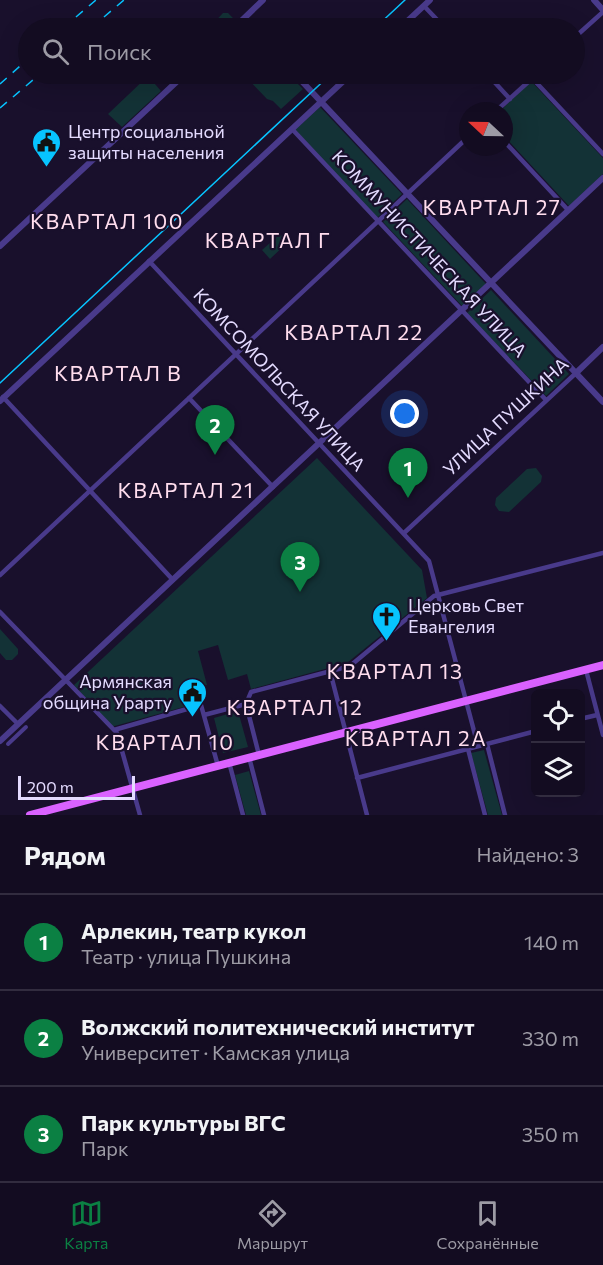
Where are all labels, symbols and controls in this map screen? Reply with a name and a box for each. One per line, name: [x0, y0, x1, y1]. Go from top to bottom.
search box: [18, 18, 585, 84]
icon: search: [39, 35, 72, 68]
text: Поиск: [87, 38, 152, 65]
north arrow: [459, 102, 513, 156]
place label: Центр социальной защиты населения: [68, 120, 225, 163]
public building icon: Центр социальной защиты населения: [31, 126, 63, 168]
street label: КОММУНИСТИЧЕСКАЯ УЛИЦА: [328, 145, 532, 361]
district label: КВАРТАЛ 27: [423, 194, 561, 219]
district label: КВАРТАЛ 100: [30, 208, 184, 233]
district label: КВАРТАЛ Г: [205, 227, 331, 252]
street label: КОМСОМОЛЬСКАЯ УЛИЦА: [189, 283, 370, 475]
district label: КВАРТАЛ 22: [284, 319, 424, 344]
street label: УЛИЦА ПУШКИНА: [438, 353, 572, 480]
district label: КВАРТАЛ В: [54, 360, 182, 385]
your location: [390, 399, 419, 428]
pin: 2: [196, 406, 234, 455]
pin: 1: [388, 448, 428, 498]
district label: КВАРТАЛ 21: [118, 477, 254, 502]
pin: 3: [280, 542, 320, 592]
place label: Церковь Свет Евангелия: [408, 594, 524, 637]
church icon: Церковь Свет Евангелия: [371, 600, 403, 642]
district label: КВАРТАЛ 13: [326, 658, 464, 683]
place label: Армянская община Урарту: [43, 670, 172, 713]
public building icon: Армянская община Урарту: [177, 676, 209, 718]
map controls: [531, 689, 585, 797]
button: locate: [531, 689, 585, 743]
district label: КВАРТАЛ 12: [227, 694, 363, 719]
district label: КВАРТАЛ 2А: [345, 725, 487, 750]
district label: КВАРТАЛ 10: [96, 729, 234, 754]
button: layers: [531, 743, 585, 797]
scale bar: [18, 773, 135, 800]
text: 200 m: [27, 777, 74, 796]
text: Рядом: [24, 839, 106, 870]
text: Найдено: 3: [477, 842, 579, 866]
text: Арлекин, театр кукол: [81, 917, 306, 944]
text: 1: [39, 930, 48, 954]
text: 140 m: [524, 930, 579, 954]
text: Театр · улица Пушкина: [81, 944, 291, 968]
text: Волжский политехнический институт: [81, 1013, 474, 1040]
text: 2: [38, 1026, 49, 1050]
text: 330 m: [522, 1026, 579, 1050]
text: Университет · Камская улица: [81, 1040, 350, 1064]
text: Парк культуры ВГС: [81, 1109, 286, 1136]
text: 3: [38, 1122, 49, 1146]
text: 350 m: [522, 1122, 579, 1146]
text: Парк: [81, 1136, 129, 1160]
tab: Карта: [64, 1197, 108, 1252]
tab: Маршрут: [237, 1197, 308, 1252]
tab: Сохранённые: [437, 1197, 539, 1252]

